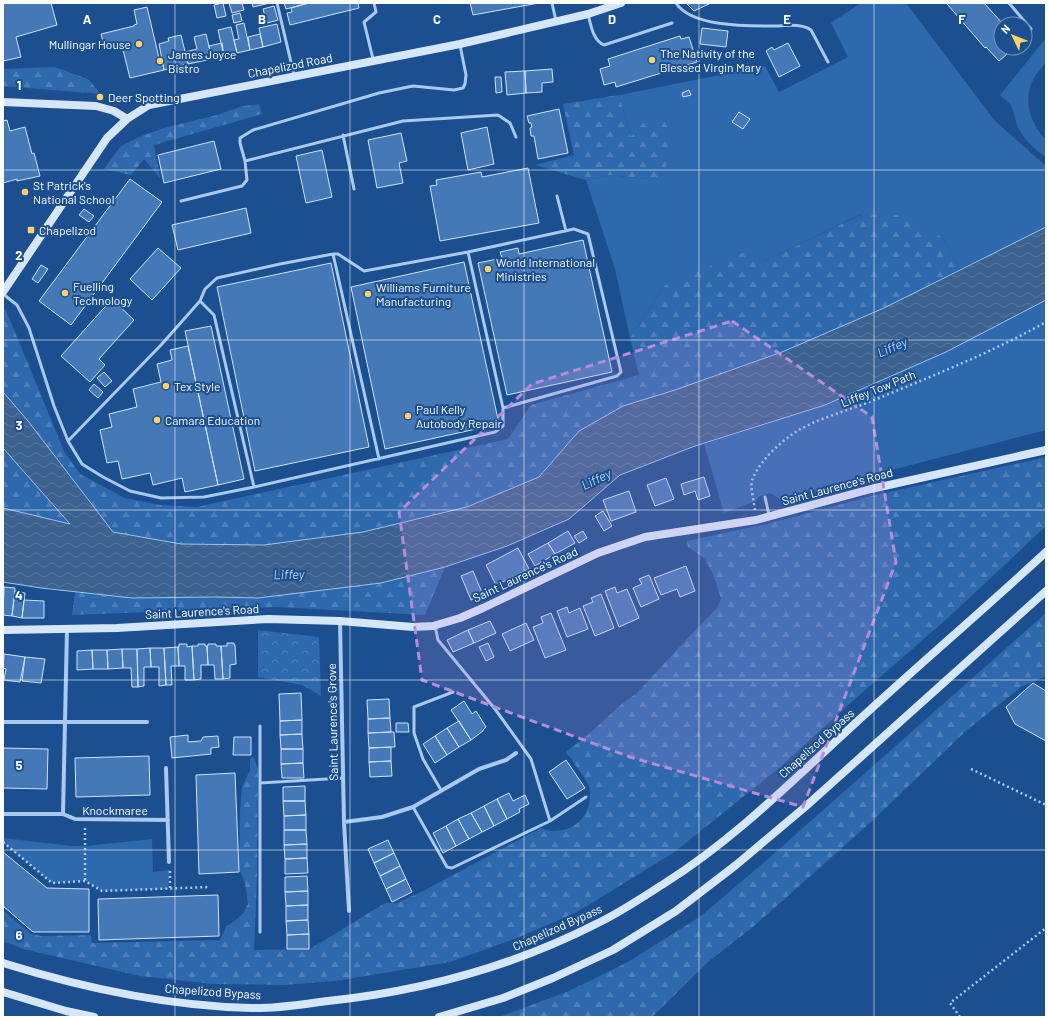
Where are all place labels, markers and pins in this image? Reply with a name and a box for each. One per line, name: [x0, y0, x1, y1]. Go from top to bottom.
place label: Mullingar House: [49, 37, 131, 51]
marker: Mullingar House: [134, 39, 144, 49]
place label: The Nativity of the Blessed Virgin Mary: [660, 46, 761, 74]
place label: James Joyce Bistro: [168, 47, 237, 75]
marker: The Nativity of the Blessed Virgin Mary: [647, 55, 657, 65]
marker: James Joyce Bistro: [155, 56, 165, 66]
place label: Deer Spotting: [108, 90, 180, 104]
marker: Deer Spotting: [95, 92, 105, 102]
place label: St Patrick's National School: [33, 178, 114, 206]
marker: St Patrick's National School: [20, 187, 30, 197]
place label: Chapelizod: [39, 223, 96, 237]
marker: Chapelizod: [26, 225, 36, 235]
place label: World International Ministries: [496, 255, 595, 283]
marker: World International Ministries: [483, 264, 493, 274]
place label: Fuelling Technology: [73, 279, 133, 307]
place label: Williams Furniture Manufacturing: [376, 280, 471, 308]
marker: Fuelling Technology: [60, 288, 70, 298]
marker: Williams Furniture Manufacturing: [363, 289, 373, 299]
place label: Tex Style: [174, 379, 220, 393]
marker: Tex Style: [161, 381, 171, 391]
place label: Paul Kelly Autobody Repair: [416, 402, 502, 430]
marker: Paul Kelly Autobody Repair: [403, 411, 413, 421]
place label: Camara Education: [165, 413, 260, 427]
marker: Camara Education: [152, 415, 162, 425]

